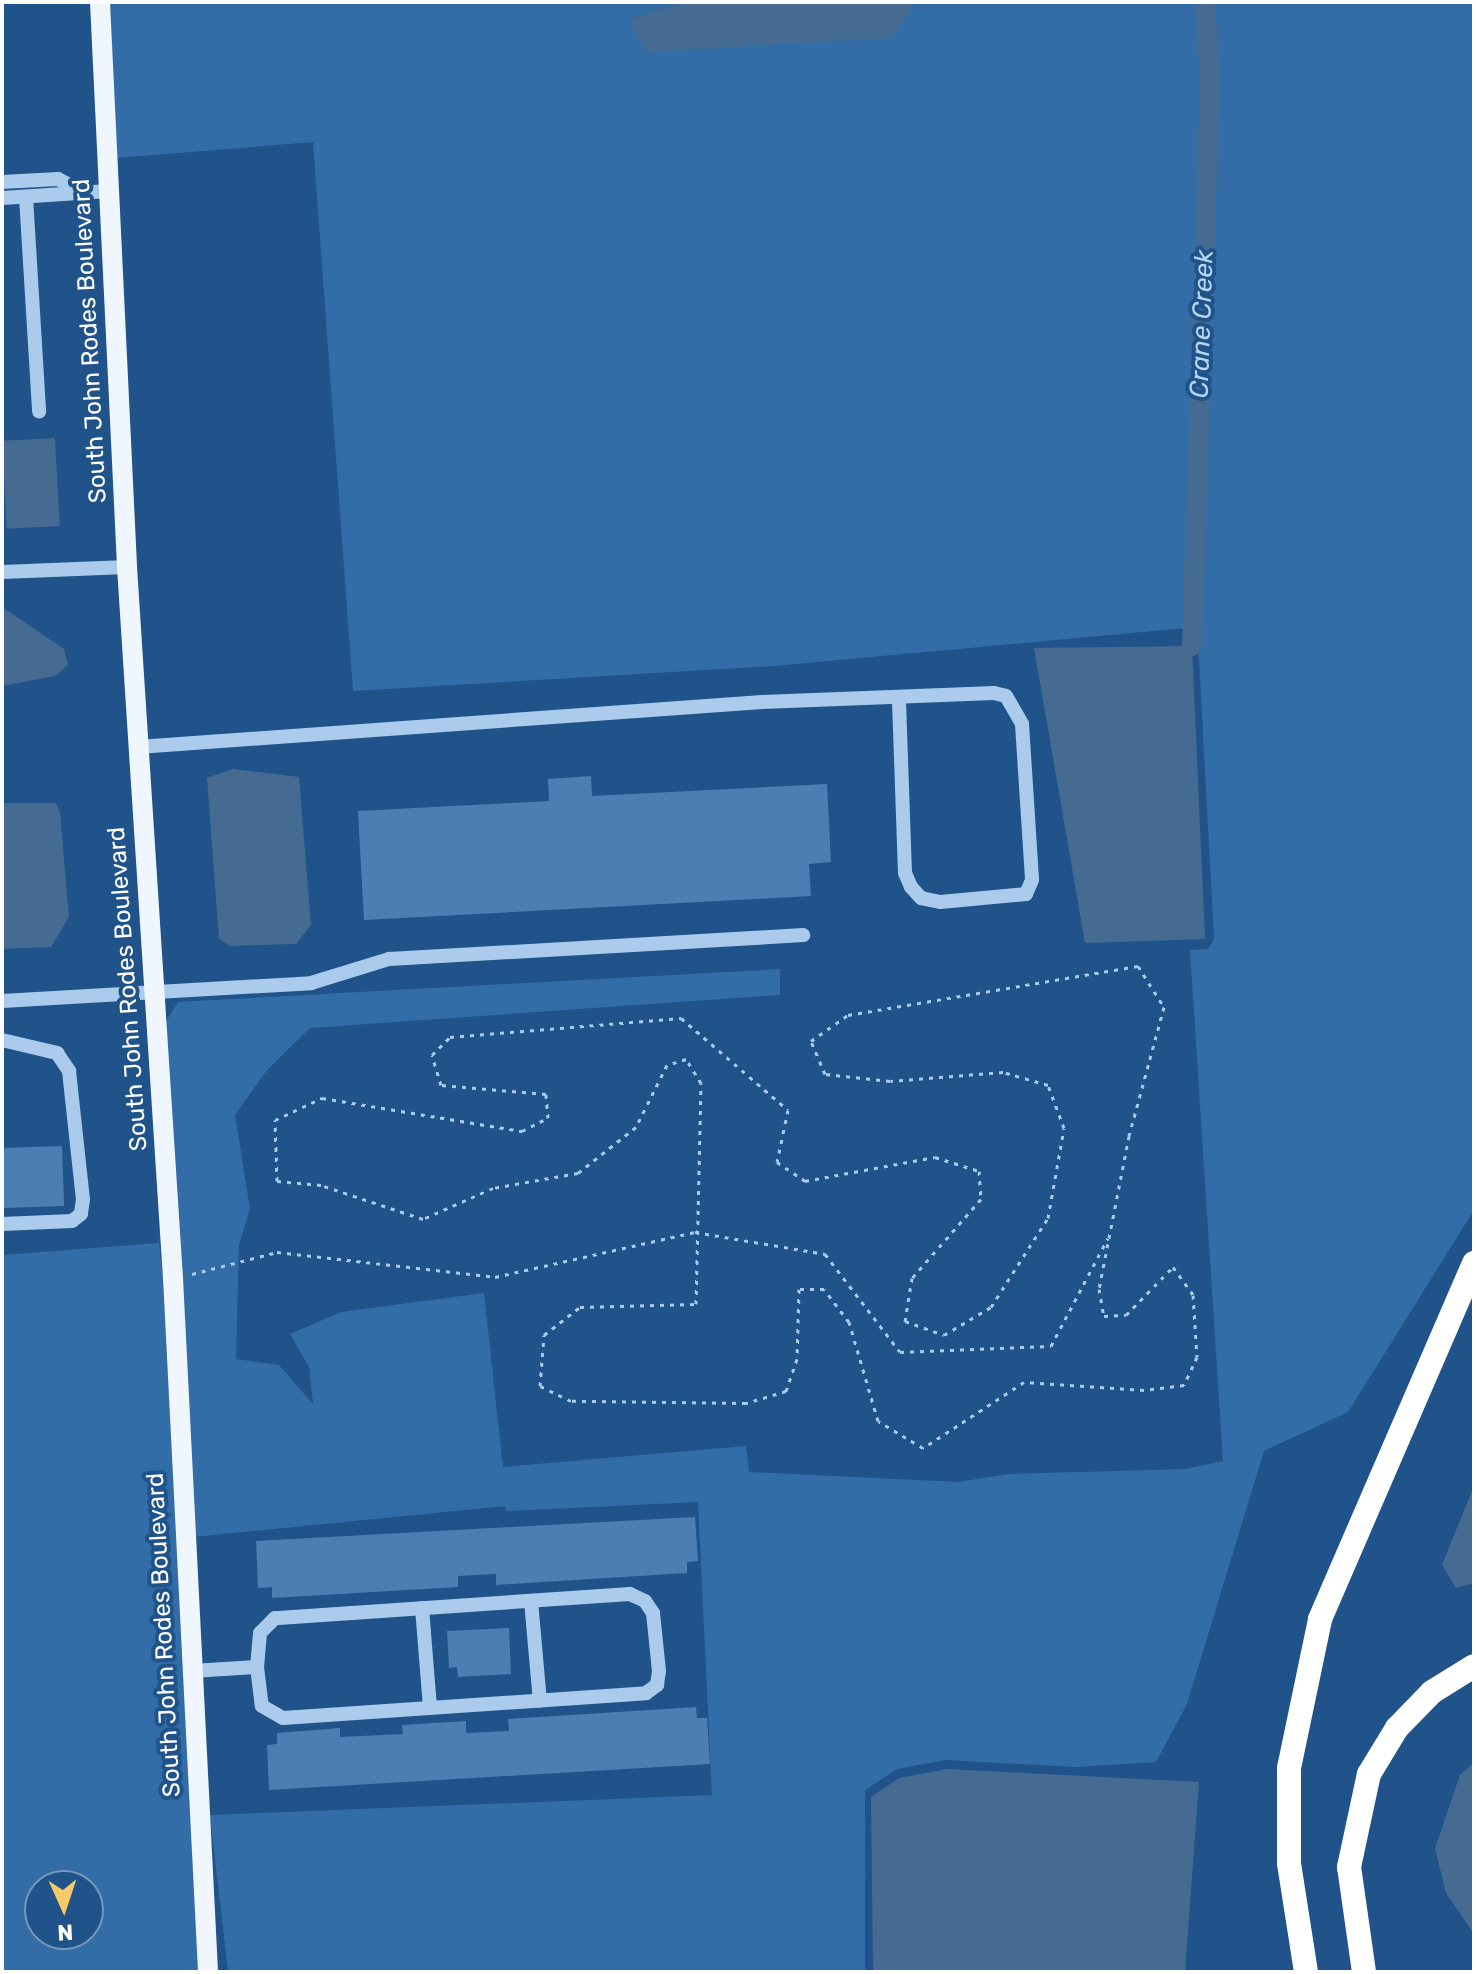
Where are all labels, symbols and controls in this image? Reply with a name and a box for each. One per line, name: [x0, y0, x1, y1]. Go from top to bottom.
street label: South John Rodes Boulevard: [67, 178, 113, 504]
water label: Crane Creek: [1184, 249, 1220, 399]
street label: South John Rodes Boulevard: [102, 826, 154, 1152]
street label: South John Rodes Boulevard: [141, 1472, 187, 1798]
north arrow: [24, 1870, 104, 1950]
text: N: [57, 1919, 74, 1946]

